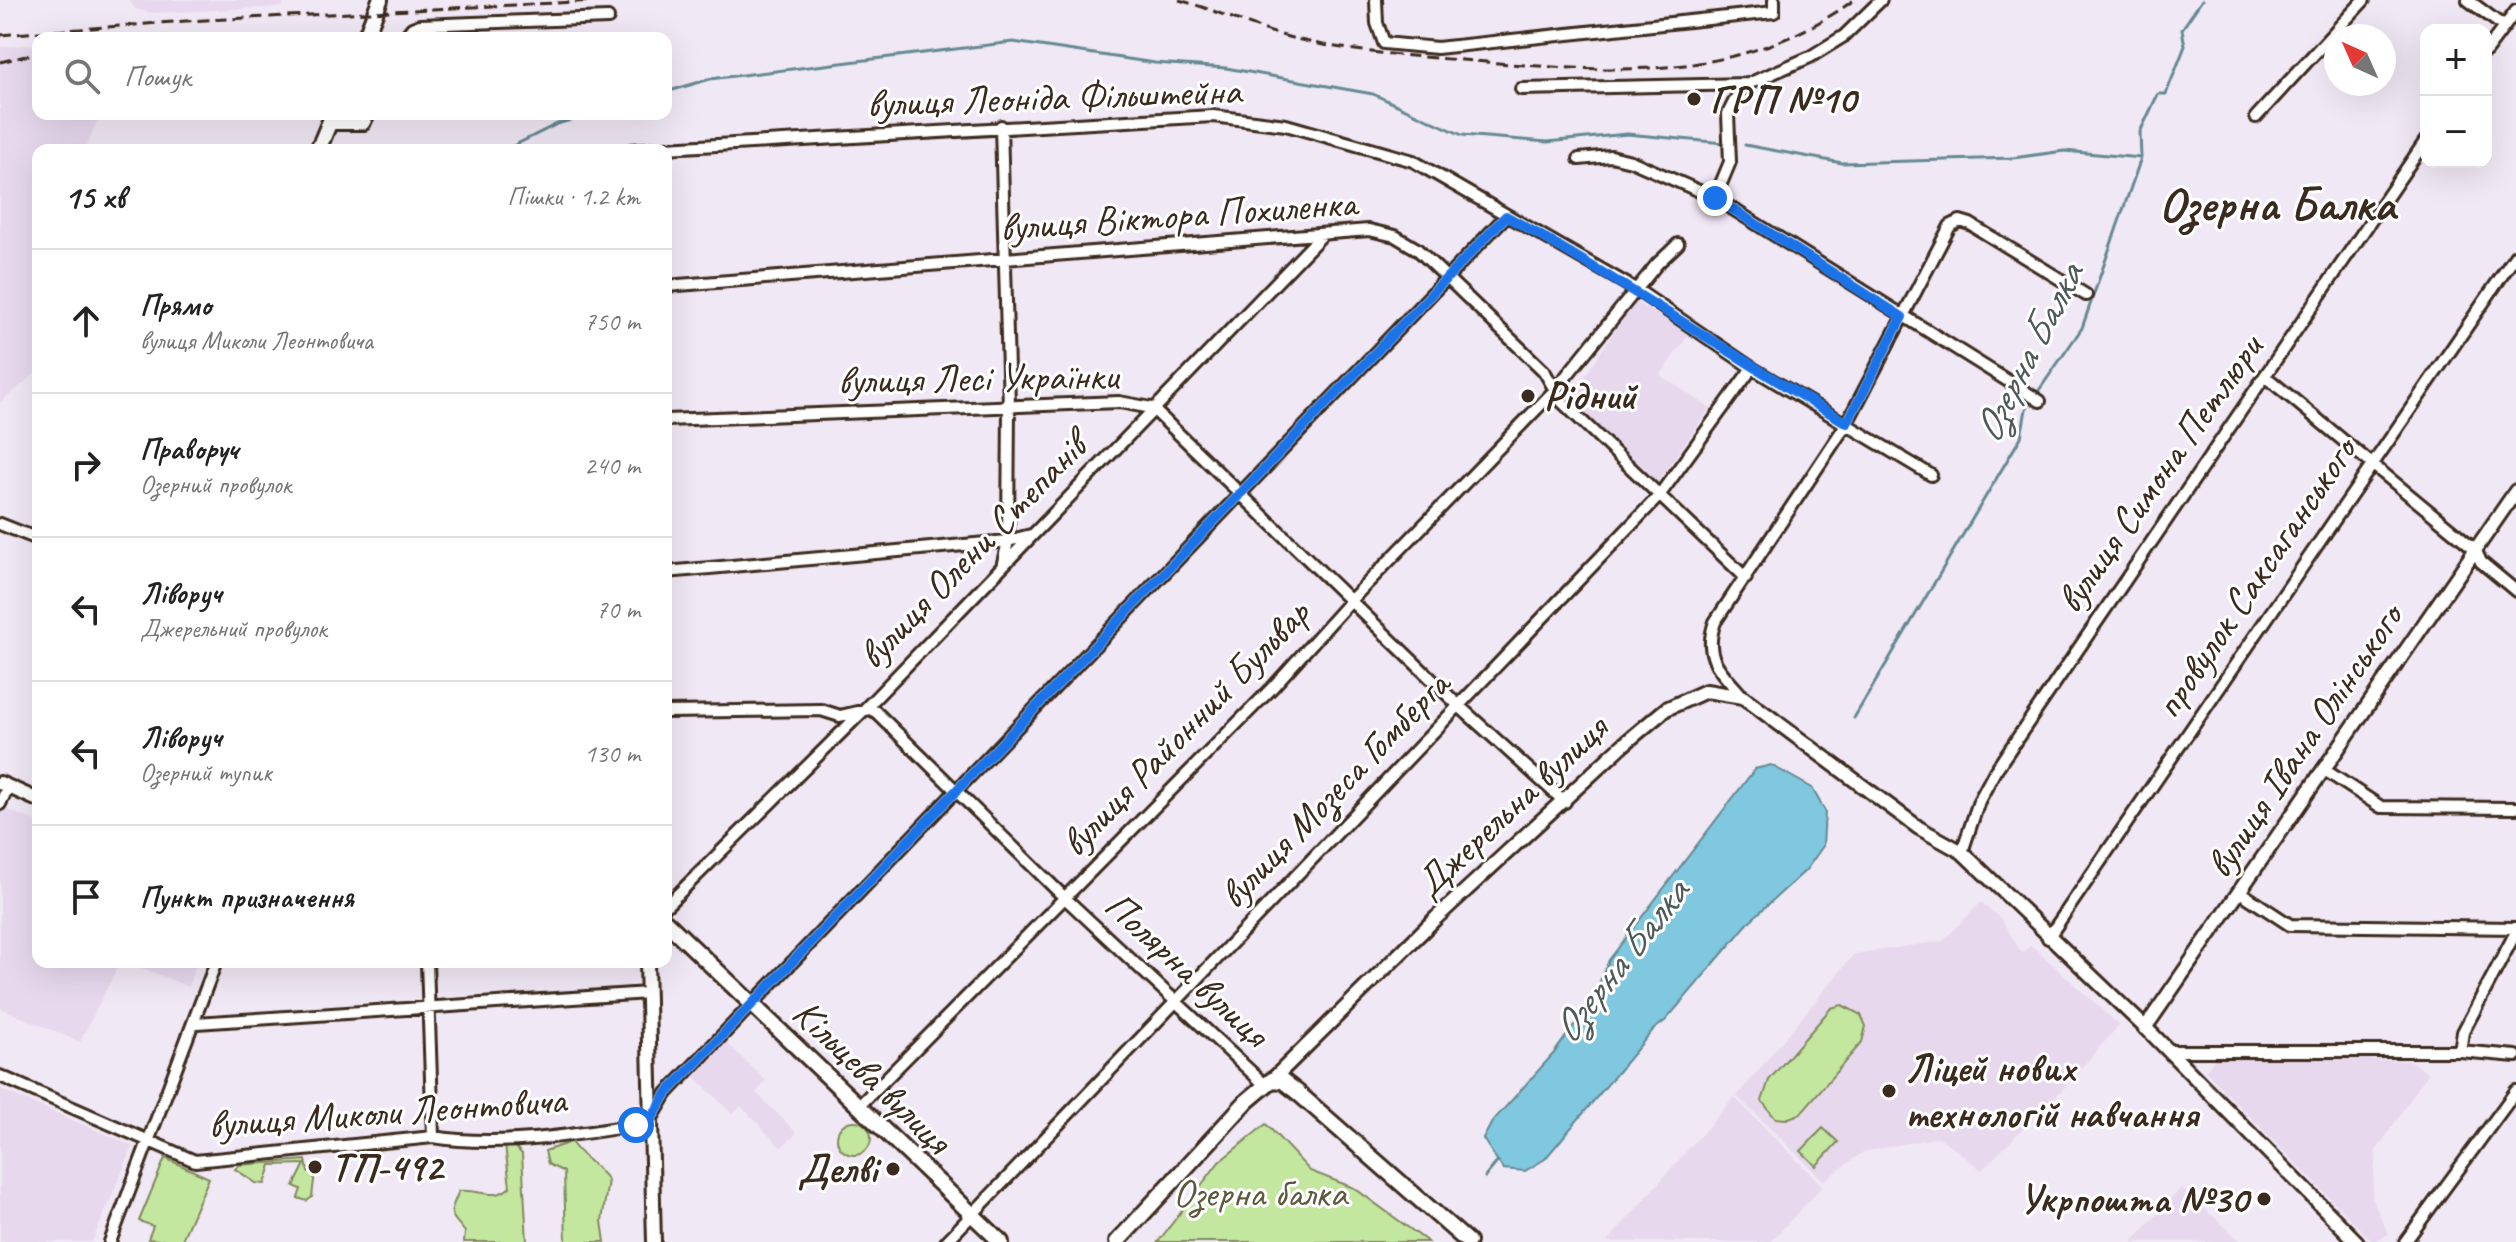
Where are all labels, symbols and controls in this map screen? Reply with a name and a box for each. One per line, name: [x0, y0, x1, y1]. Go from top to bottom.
north arrow: [2324, 24, 2396, 96]
map controls: [2420, 24, 2492, 168]
button: +: [2420, 24, 2492, 96]
search box: [32, 32, 672, 120]
icon: search: [60, 54, 104, 98]
text: Пошук: [124, 57, 191, 95]
street label: вулиця Леоніда Фільштейна: [866, 65, 1244, 129]
place label: ГРП №10: [1710, 74, 1859, 124]
marker: ГРП №10: [1685, 90, 1703, 108]
button: −: [2420, 96, 2492, 168]
district label: Озерна Балка: [2159, 174, 2399, 236]
text: 15 хв: [64, 175, 125, 218]
street label: вулиця Віктора Похиленка: [998, 177, 1362, 252]
text: Пішки · 1.2 km: [507, 180, 640, 213]
route end: [1697, 180, 1733, 216]
water label: Озерна Балка: [1960, 252, 2097, 451]
text: Прямо: [140, 286, 211, 324]
icon: ahead: [64, 299, 108, 343]
text: 750 m: [584, 305, 640, 338]
street label: вулиця Симона Петлюри: [2045, 322, 2276, 623]
text: вулиця Миколи Леонтовича: [140, 324, 373, 357]
street label: вулиця Лесі Українки: [837, 351, 1121, 405]
place label: Рідний: [1544, 371, 1639, 421]
marker: Рідний: [1519, 387, 1537, 405]
street label: вулиця Олени Степанів: [847, 416, 1103, 679]
street label: провулок Саксаганського: [2143, 425, 2369, 728]
text: Праворуч: [140, 430, 238, 468]
icon: right: [64, 443, 108, 487]
text: 240 m: [584, 449, 640, 482]
text: Озерний провулок: [140, 468, 291, 501]
text: Ліворуч: [140, 574, 221, 612]
icon: left: [64, 587, 108, 631]
street label: вулиця Районний Бульвар: [1050, 588, 1322, 867]
street label: вулиця Івана Олінського: [2194, 592, 2416, 887]
text: 70 m: [596, 593, 640, 626]
text: Джерельний провулок: [140, 612, 327, 645]
street label: вулиця Мозеса Гомберга: [1208, 658, 1462, 919]
street label: Джерельна вулиця: [1404, 702, 1620, 908]
text: Ліворуч: [140, 718, 221, 756]
icon: left: [64, 731, 108, 775]
text: 130 m: [584, 737, 640, 770]
text: Озерний тупик: [140, 756, 272, 789]
water label: Озерна Балка: [1540, 866, 1703, 1054]
icon: arrive: [64, 875, 108, 919]
text: Пункт призначення: [140, 878, 354, 916]
street label: Полярна вулиця: [1094, 880, 1282, 1060]
street label: Кільцева вулиця: [782, 988, 964, 1166]
place label: Ліцей нових технологій навчання: [1905, 1043, 2200, 1139]
street label: вулиця Миколи Леонтовича: [207, 1074, 570, 1149]
marker: Ліцей нових технологій навчання: [1880, 1082, 1898, 1100]
route start: [618, 1107, 654, 1143]
place label: ТП-492: [331, 1142, 446, 1192]
place label: Делві: [798, 1144, 882, 1194]
marker: ТП-492: [306, 1158, 324, 1176]
marker: Делві: [884, 1160, 902, 1178]
park label: Озерна балка: [1173, 1168, 1349, 1218]
place label: Укрпошта №30: [2019, 1174, 2252, 1224]
marker: Укрпошта №30: [2255, 1190, 2273, 1208]

